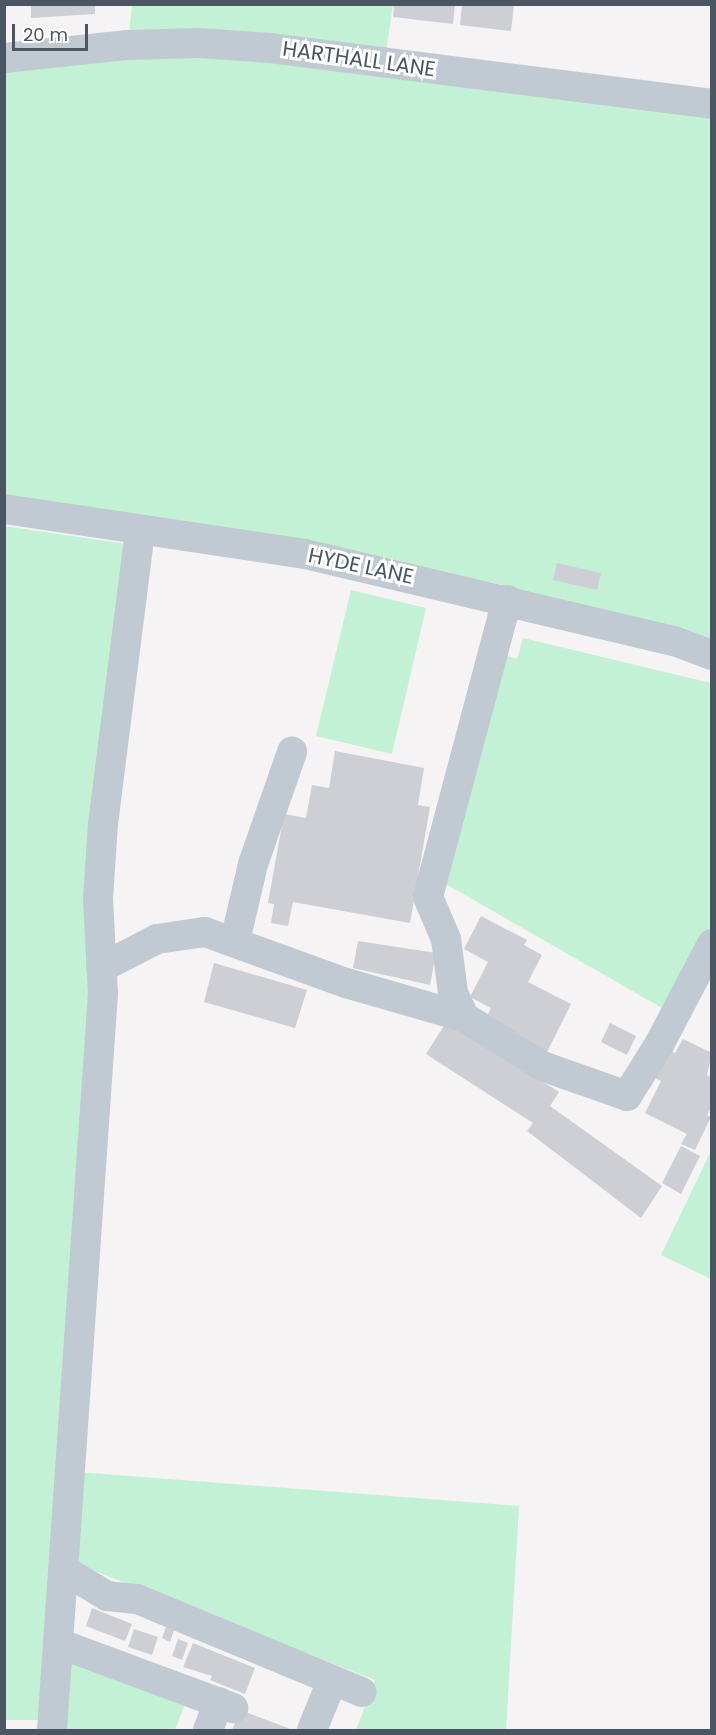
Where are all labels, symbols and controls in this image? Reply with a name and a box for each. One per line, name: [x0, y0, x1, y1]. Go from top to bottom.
scale bar: [15, 12, 92, 50]
text: 20 m: [23, 22, 68, 47]
street label: HARTHALL LANE: [281, 36, 437, 82]
street label: HYDE LANE: [306, 543, 416, 589]

